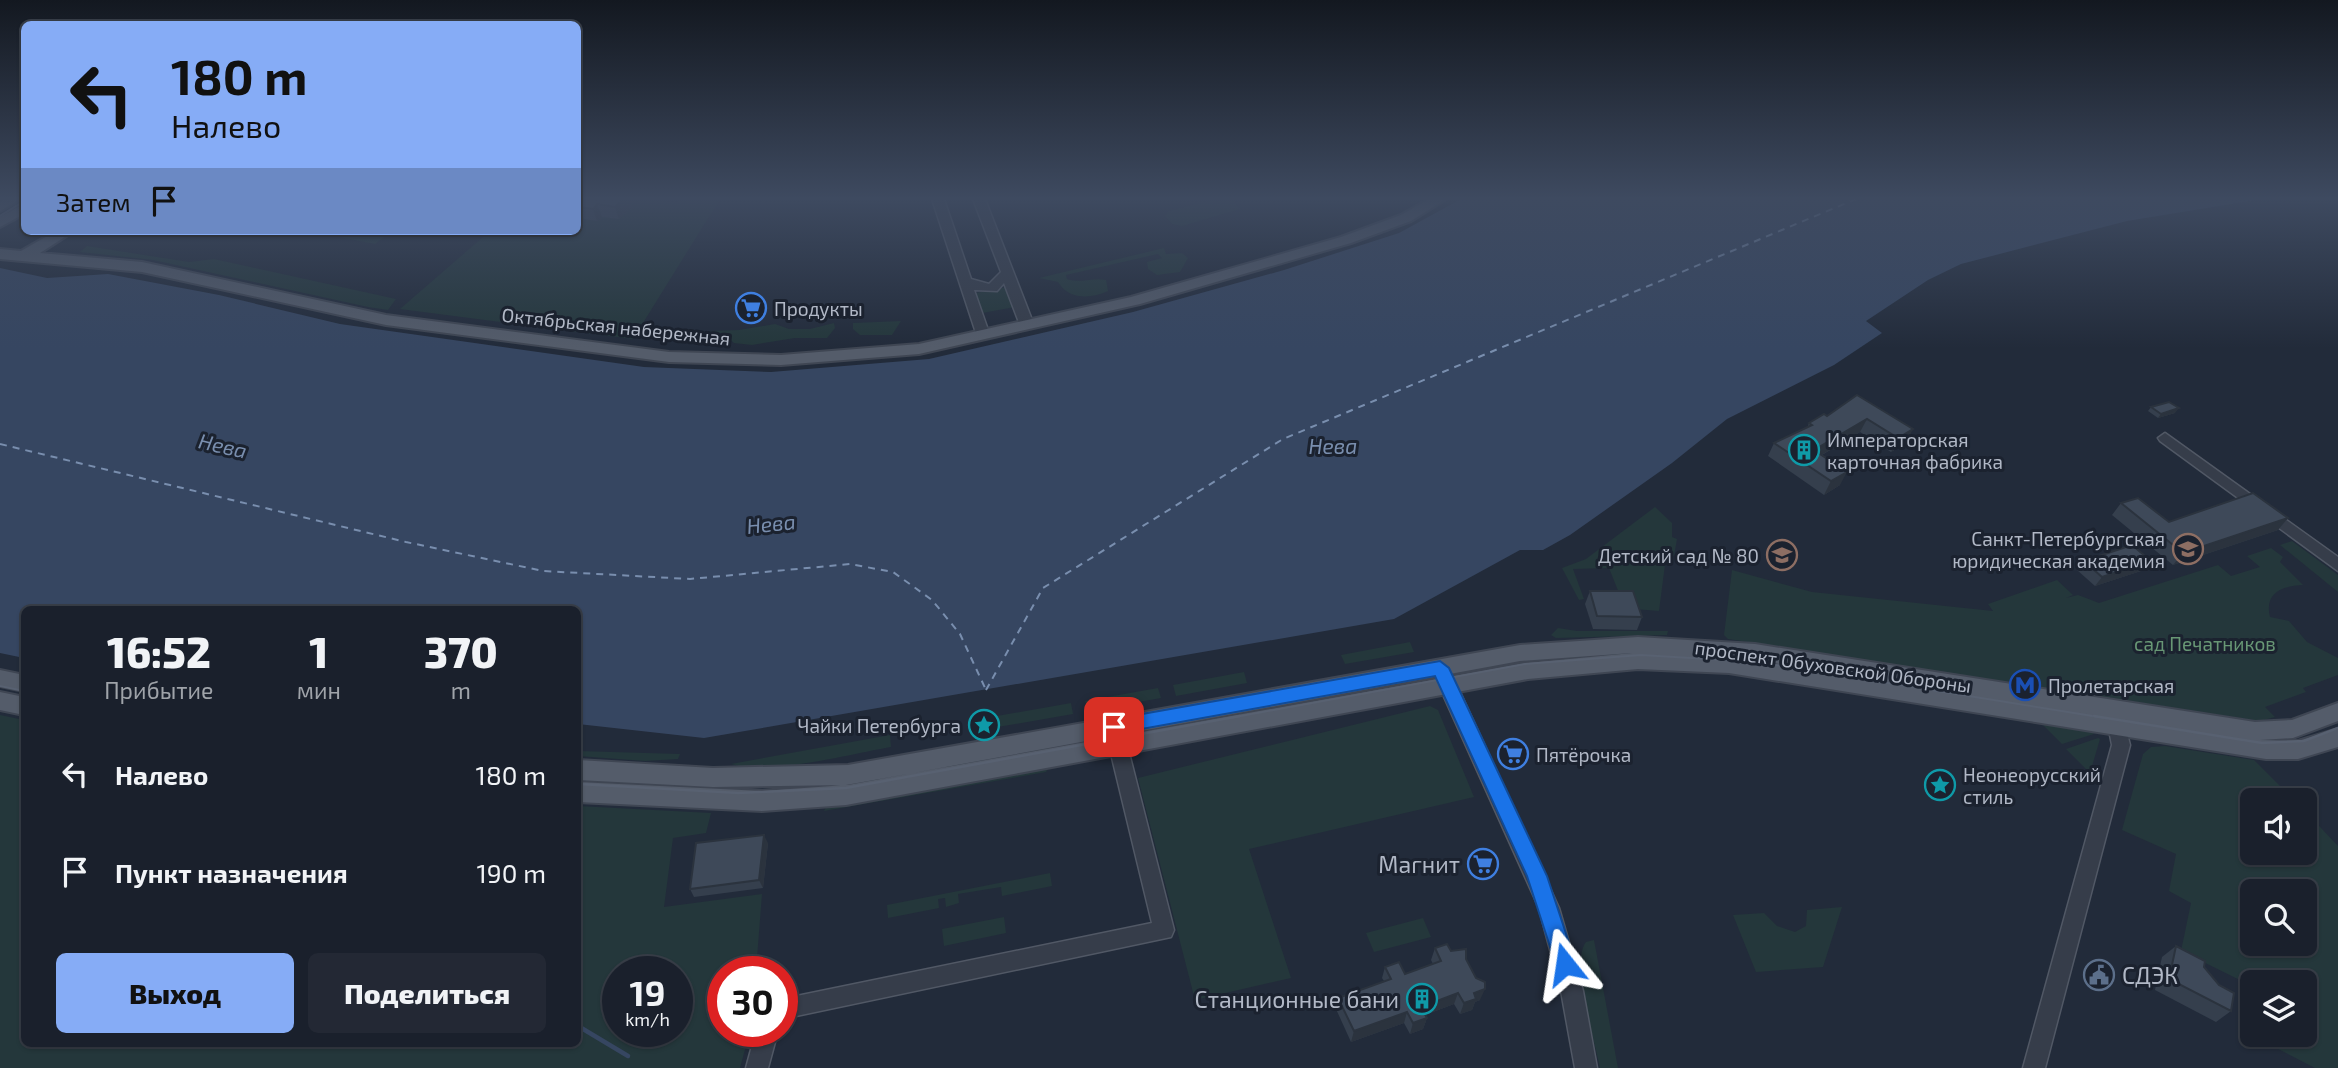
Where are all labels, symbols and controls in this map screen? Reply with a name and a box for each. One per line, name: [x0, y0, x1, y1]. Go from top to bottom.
text: 180 m: [171, 46, 307, 105]
icon: left: [56, 49, 147, 140]
text: Налево: [171, 106, 281, 144]
icon: arrive: [145, 182, 183, 220]
text: Затем: [56, 186, 131, 217]
supermarket icon: Продукты: [734, 291, 768, 325]
place label: Продукты: [774, 297, 863, 321]
street label: Октябрьская набережная: [501, 303, 731, 349]
water label: Нева: [196, 427, 250, 463]
place label: Императорская карточная фабрика: [1827, 428, 2003, 473]
water label: Нева: [1309, 433, 1357, 458]
building icon: Императорская карточная фабрика: [1787, 433, 1821, 467]
water label: Нева: [745, 508, 797, 538]
place label: Санкт-Петербургская юридическая академия: [1952, 527, 2165, 572]
school or university icon: Санкт-Петербургская юридическая академия: [2171, 532, 2205, 566]
school or university icon: Детский сад № 80: [1765, 538, 1799, 572]
place label: Детский сад № 80: [1598, 544, 1759, 567]
text: 16:52: [107, 626, 211, 676]
text: 1: [309, 626, 328, 676]
text: 370: [424, 626, 498, 676]
park label: сад Печатников: [2134, 632, 2276, 655]
street label: проспект Обуховской Обороны: [1693, 635, 1973, 698]
metro station icon: Пролетарская: [2008, 668, 2042, 702]
place label: Пролетарская: [2048, 674, 2174, 697]
text: Прибытие: [104, 676, 214, 704]
text: мин: [297, 676, 341, 704]
text: m: [451, 676, 471, 704]
pin: [1084, 697, 1144, 757]
place icon: Чайки Петербурга: [967, 708, 1001, 742]
icon: arrive: [1095, 708, 1133, 746]
place label: Чайки Петербурга: [798, 714, 961, 738]
supermarket icon: Пятёрочка: [1496, 737, 1530, 771]
place label: Пятёрочка: [1536, 743, 1631, 766]
icon: left: [56, 755, 94, 793]
text: Налево: [115, 759, 208, 790]
text: 180 m: [476, 759, 546, 790]
place label: Неонеорусский стиль: [1963, 763, 2101, 808]
place icon: Неонеорусский стиль: [1923, 768, 1957, 802]
map controls: [2240, 788, 2317, 1047]
button: sound: [2240, 788, 2317, 865]
supermarket icon: Магнит: [1466, 847, 1500, 881]
place label: Магнит: [1378, 850, 1460, 878]
icon: arrive: [56, 853, 94, 891]
text: Пункт назначения: [115, 857, 348, 888]
text: 190 m: [477, 857, 546, 888]
button: search: [2240, 879, 2317, 956]
position arrow: [1528, 927, 1602, 1001]
button: Выход: [56, 953, 294, 1033]
button: Поделиться: [308, 953, 546, 1033]
speed limit sign: 30: [707, 956, 798, 1047]
public building icon: СДЭК: [2082, 958, 2116, 992]
place label: СДЭК: [2122, 961, 2178, 989]
button: layers: [2240, 970, 2317, 1047]
text: 19: [630, 971, 665, 1013]
building icon: Станционные бани: [1405, 982, 1439, 1016]
place label: Станционные бани: [1195, 985, 1399, 1013]
text: km/h: [625, 1008, 670, 1030]

